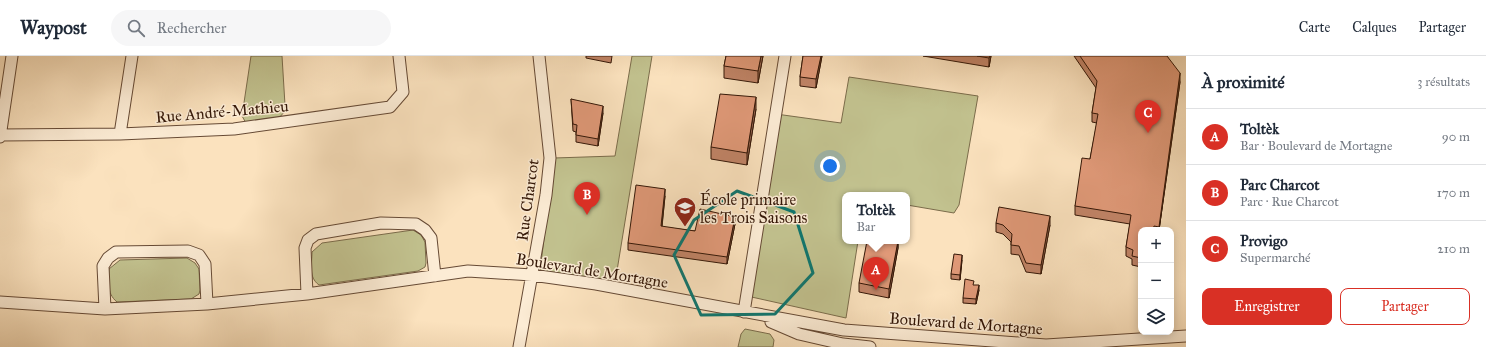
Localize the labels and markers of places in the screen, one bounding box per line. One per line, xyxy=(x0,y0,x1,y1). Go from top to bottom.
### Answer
pin: C xyxy=(1135,100,1161,133)
pin: B xyxy=(574,182,600,215)
place label: École primaire les Trois Saisons xyxy=(700,188,808,227)
school or university icon: École primaire les Trois Saisons xyxy=(672,195,698,228)
pin: A xyxy=(863,257,889,290)

